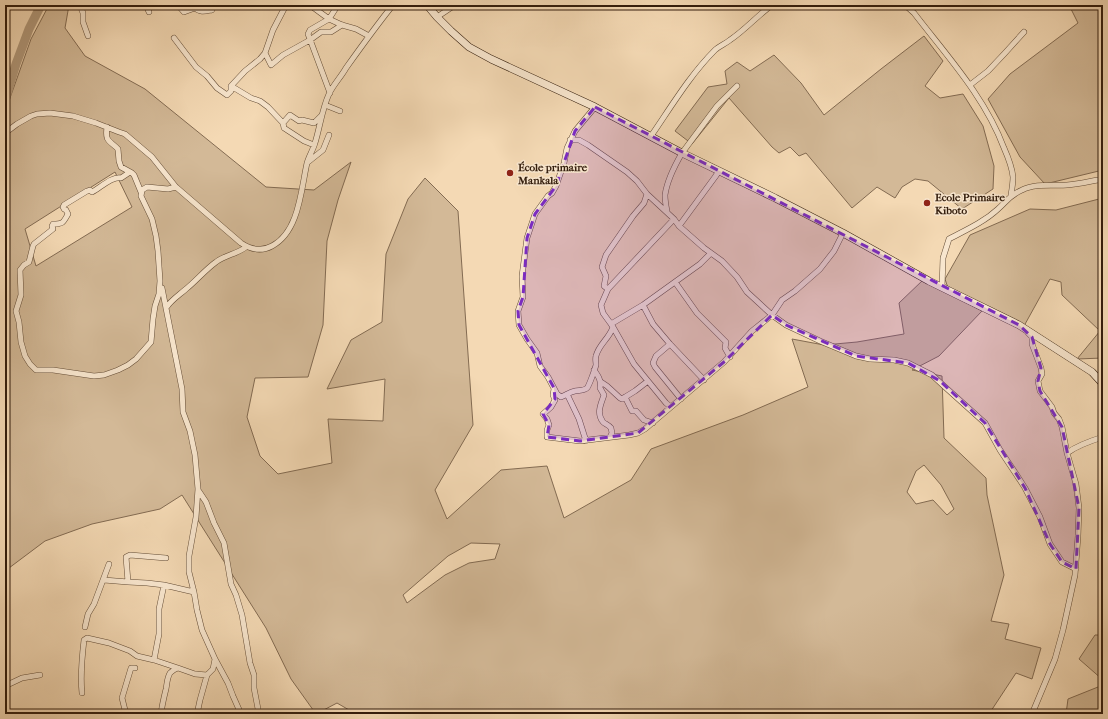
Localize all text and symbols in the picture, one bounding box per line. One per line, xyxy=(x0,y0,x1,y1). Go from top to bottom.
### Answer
place label: École primaire Mankala xyxy=(517,161,588,187)
marker: École primaire Mankala xyxy=(505,168,515,178)
place label: Ecole Primaire Kiboto xyxy=(935,191,1005,217)
marker: Ecole Primaire Kiboto xyxy=(922,198,932,208)

